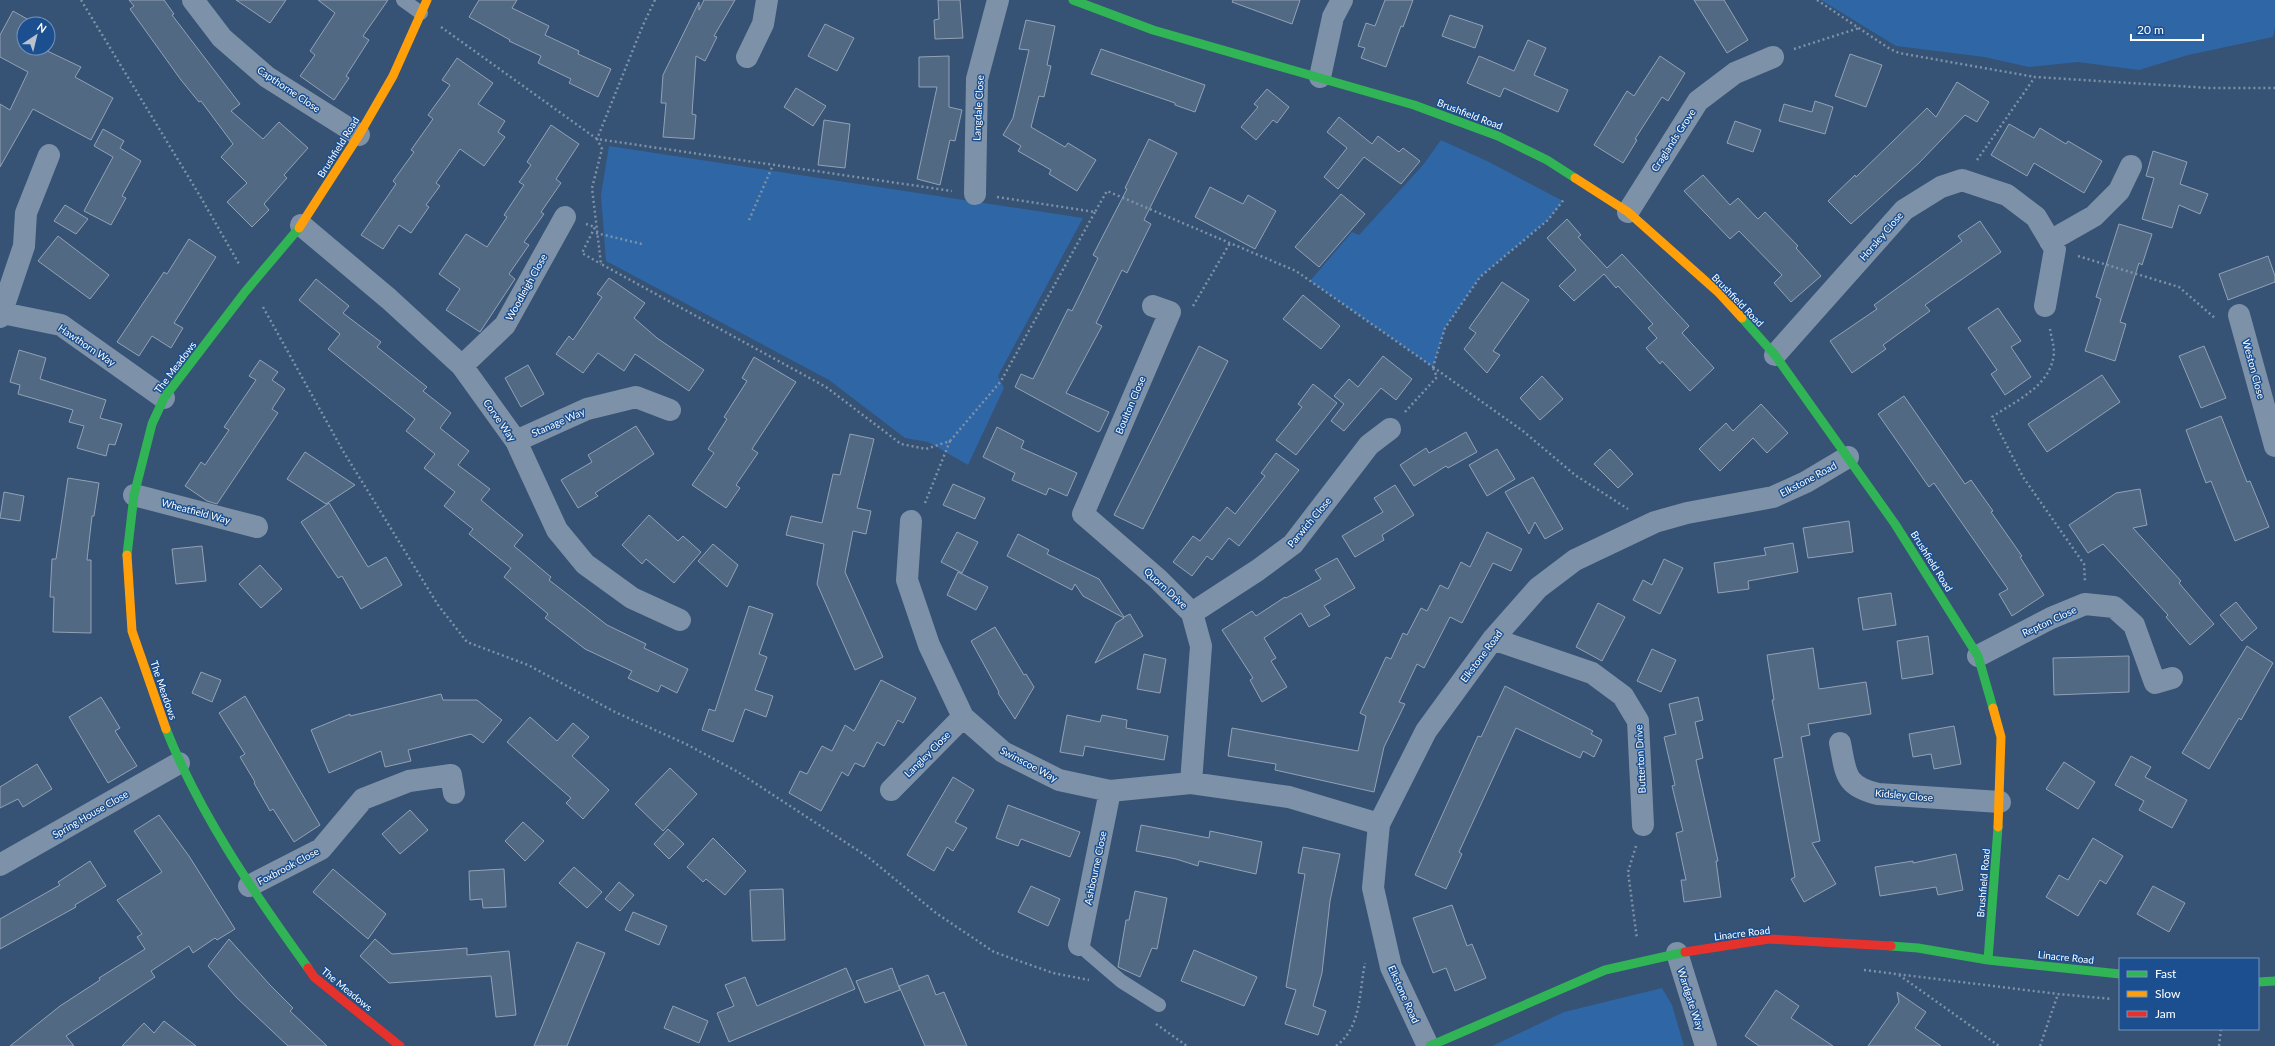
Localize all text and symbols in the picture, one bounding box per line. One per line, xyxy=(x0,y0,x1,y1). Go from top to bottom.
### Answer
north arrow xyxy=(16,16,56,56)
scale bar xyxy=(2131,16,2203,42)
text: N xyxy=(35,20,49,35)
text: 20 m xyxy=(2137,22,2164,37)
street label: Capthorne Close xyxy=(255,63,323,115)
street label: Langdale Close xyxy=(970,75,986,141)
street label: Brushfield Road xyxy=(1436,96,1504,132)
street label: Craglands Grove xyxy=(1648,106,1698,174)
street label: Brushfield Road xyxy=(315,115,361,179)
street label: Horsley Close xyxy=(1857,209,1905,263)
street label: Woodleigh Close xyxy=(503,252,549,322)
street label: Brushfield Road xyxy=(1710,271,1766,329)
street label: Hawthorn Way xyxy=(56,321,119,369)
street label: Weston Close xyxy=(2240,338,2268,400)
street label: The Meadows xyxy=(152,339,198,395)
street label: Boulton Close xyxy=(1112,374,1148,436)
street label: Corve Way xyxy=(481,397,519,444)
street label: Stanage Way xyxy=(530,405,587,439)
street label: Elkstone Road xyxy=(1778,459,1838,499)
street label: Parwich Close xyxy=(1284,494,1334,550)
street label: Wheatfield Way xyxy=(160,496,233,526)
street label: Brushfield Road xyxy=(1909,529,1955,593)
street label: Quorn Drive xyxy=(1142,565,1190,611)
street label: Repton Close xyxy=(2020,603,2078,639)
street label: Elkstone Road xyxy=(1457,627,1505,685)
street label: The Meadows xyxy=(148,659,180,721)
street label: Butterton Drive xyxy=(1632,724,1648,794)
street label: Langley Close xyxy=(901,728,953,780)
street label: Swinscoe Way xyxy=(998,744,1060,785)
street label: Kidsley Close xyxy=(1874,786,1934,804)
street label: Spring House Close xyxy=(50,787,130,841)
street label: Ashbourne Close xyxy=(1081,830,1109,906)
street label: Foxbrook Close xyxy=(255,845,321,887)
street label: Brushfield Road xyxy=(1974,848,1992,918)
street label: Linacre Road xyxy=(1713,924,1771,942)
street label: Linacre Road xyxy=(2037,948,2095,966)
legend xyxy=(2119,958,2259,1030)
street label: Elkstone Road xyxy=(1386,963,1422,1025)
street label: The Meadows xyxy=(319,965,375,1013)
street label: Wardgate Way xyxy=(1675,966,1707,1033)
text: Fast xyxy=(2155,966,2177,981)
text: Slow xyxy=(2155,986,2181,1001)
text: Jam xyxy=(2155,1006,2176,1021)

